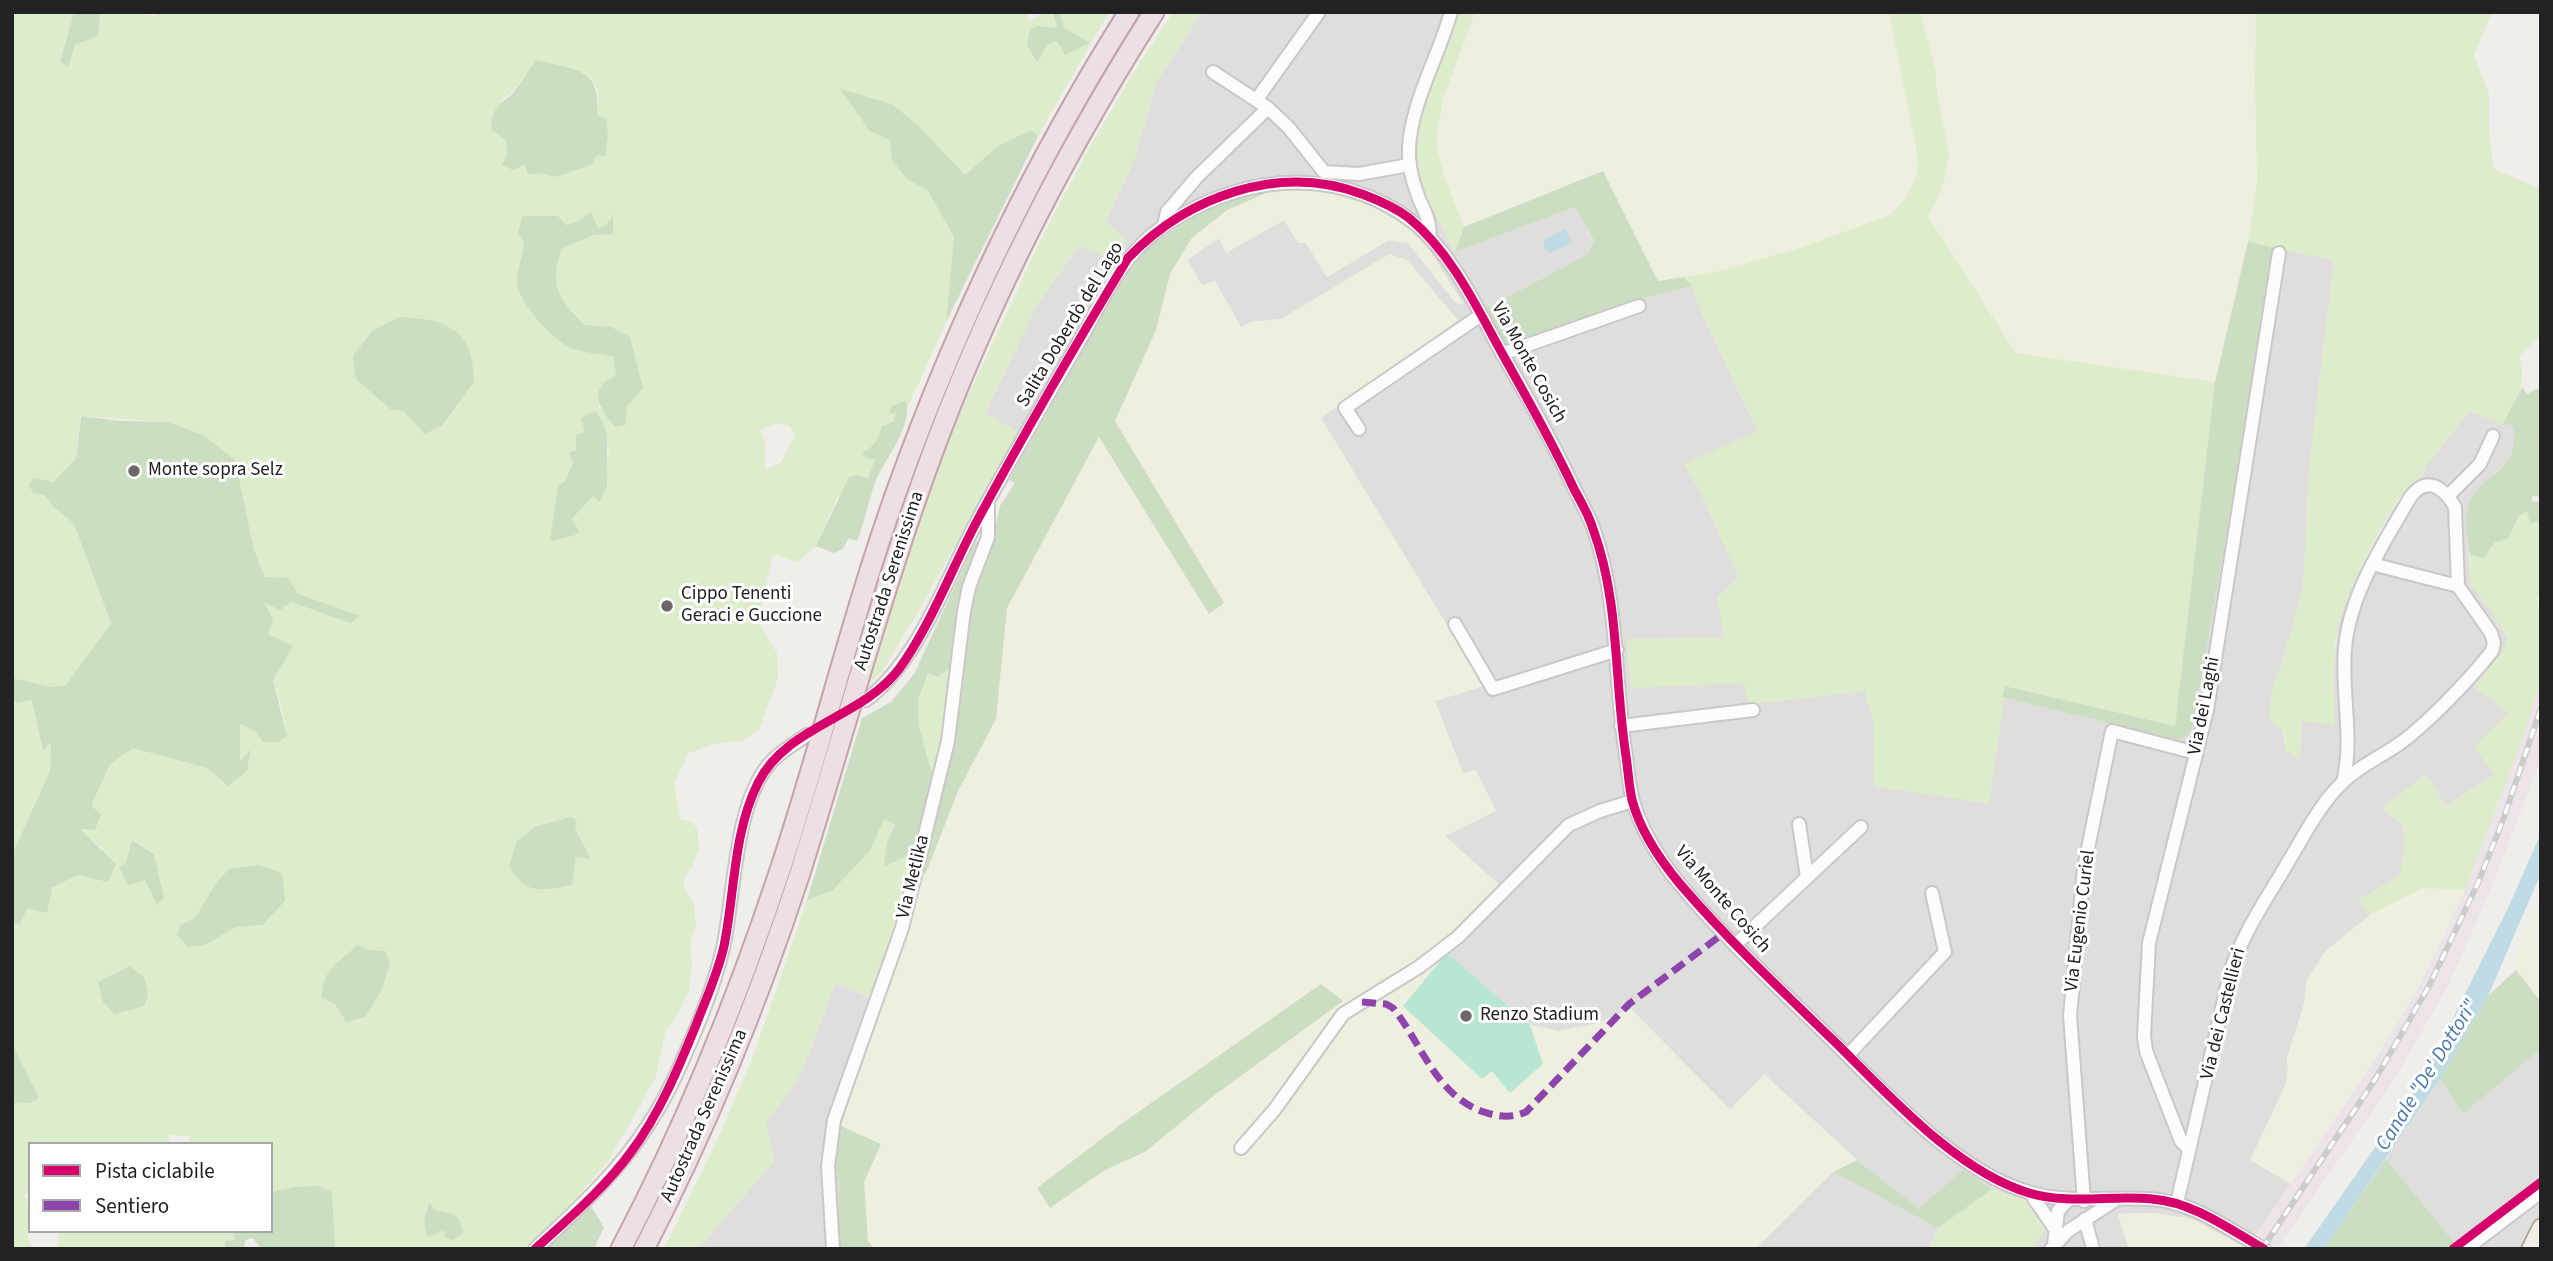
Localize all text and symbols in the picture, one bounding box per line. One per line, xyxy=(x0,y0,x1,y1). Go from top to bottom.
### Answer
street label: Salita Doberdò del Lago xyxy=(1013,238,1129,412)
street label: Via Monte Cosich xyxy=(1485,299,1571,427)
place label: Monte sopra Selz xyxy=(148,460,283,482)
marker: Monte sopra Selz xyxy=(126,463,142,479)
street label: Autostrada Serenissima xyxy=(850,489,930,673)
place label: Cippo Tenenti Geraci e Guccione xyxy=(681,584,822,628)
marker: Cippo Tenenti Geraci e Guccione xyxy=(659,598,675,614)
street label: Via dei Laghi xyxy=(2184,655,2226,757)
street label: Via Metlika xyxy=(893,833,935,921)
street label: Via Monte Cosich xyxy=(1669,842,1775,958)
street label: Via Eugenio Curiel xyxy=(2061,849,2101,993)
street label: Via dei Castellieri xyxy=(2197,946,2251,1082)
water label: Canale "De' Dottori" xyxy=(2371,996,2485,1156)
place label: Renzo Stadium xyxy=(1480,1005,1599,1027)
marker: Renzo Stadium xyxy=(1458,1008,1474,1024)
street label: Autostrada Serenissima xyxy=(657,1026,753,1206)
legend xyxy=(28,1142,273,1233)
text: Pista ciclabile xyxy=(95,1156,215,1186)
text: Sentiero xyxy=(95,1191,169,1221)

